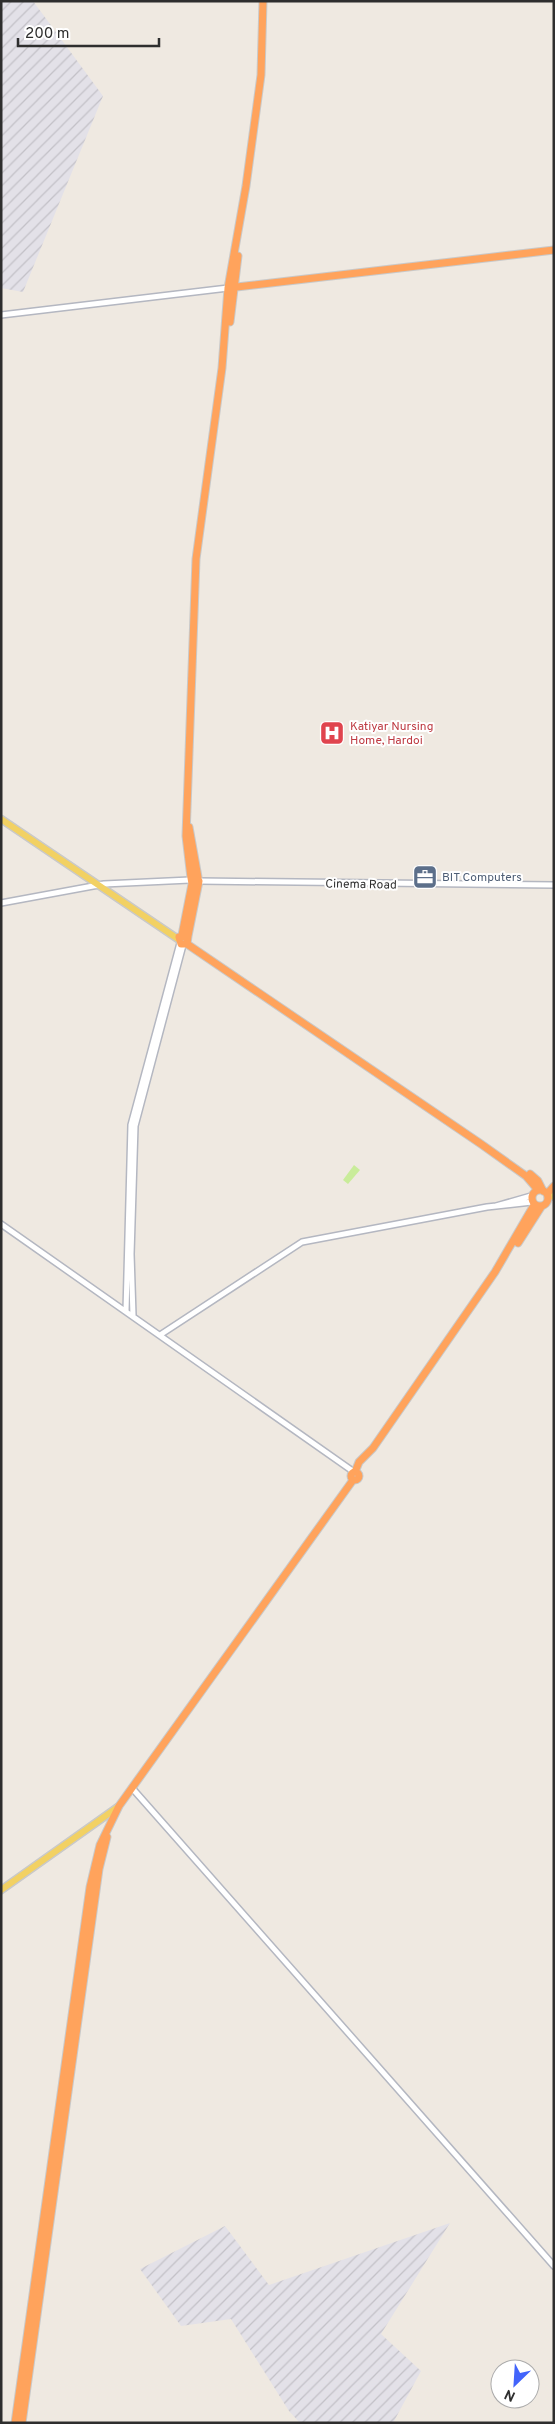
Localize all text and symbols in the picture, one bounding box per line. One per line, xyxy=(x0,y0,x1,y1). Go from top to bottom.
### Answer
scale bar xyxy=(18,15,159,47)
text: 200 m xyxy=(25,25,70,44)
place label: Katiyar Nursing Home, Hardoi xyxy=(350,719,434,749)
hospital icon: Katiyar Nursing Home, Hardoi xyxy=(319,720,345,746)
office icon: BIT Computers xyxy=(412,864,438,890)
place label: BIT Computers xyxy=(442,870,522,886)
street label: Cinema Road xyxy=(325,876,397,894)
north arrow xyxy=(490,2359,540,2409)
text: N xyxy=(502,2385,518,2404)

